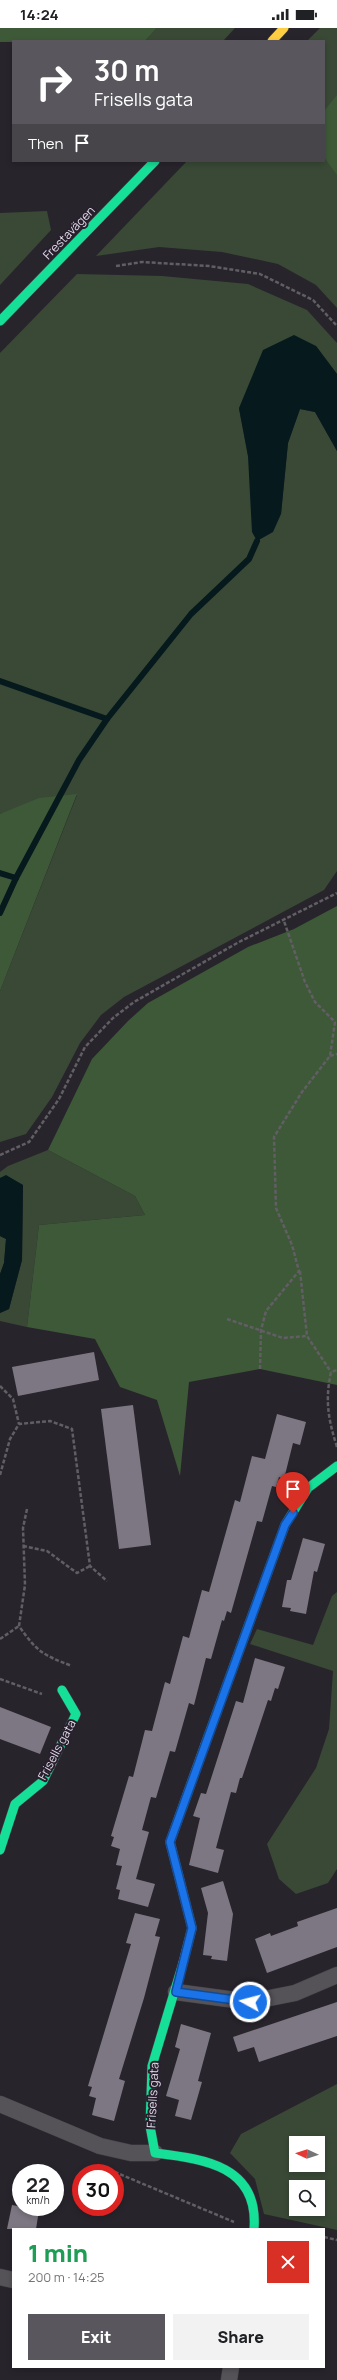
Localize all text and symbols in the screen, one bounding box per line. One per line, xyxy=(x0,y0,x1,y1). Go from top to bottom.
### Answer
text: 14:24 xyxy=(20,4,59,25)
text: 30 m xyxy=(94,51,159,89)
icon: right xyxy=(28,56,80,108)
text: Frisells gata xyxy=(94,87,193,111)
icon: arrive xyxy=(71,132,93,154)
text: Then xyxy=(28,133,63,154)
street label: Frestavägen xyxy=(39,202,98,263)
pin xyxy=(276,1472,310,1513)
icon: arrive xyxy=(282,1478,304,1500)
street label: Frisells gata xyxy=(34,1717,80,1783)
position arrow xyxy=(229,1981,271,2023)
street label: Frisells gata xyxy=(142,2062,163,2128)
north arrow xyxy=(289,2136,325,2172)
map controls xyxy=(289,2136,325,2216)
speed limit sign: 30 xyxy=(72,2164,124,2216)
text: 22 xyxy=(26,2171,50,2198)
button: search xyxy=(289,2180,325,2216)
text: km/h xyxy=(26,2193,50,2207)
text: 1 min xyxy=(28,2236,88,2269)
button: close xyxy=(267,2241,309,2283)
text: 200 m · 14:25 xyxy=(28,2268,105,2286)
button: Exit xyxy=(28,2314,165,2360)
button: Share xyxy=(173,2314,309,2360)

